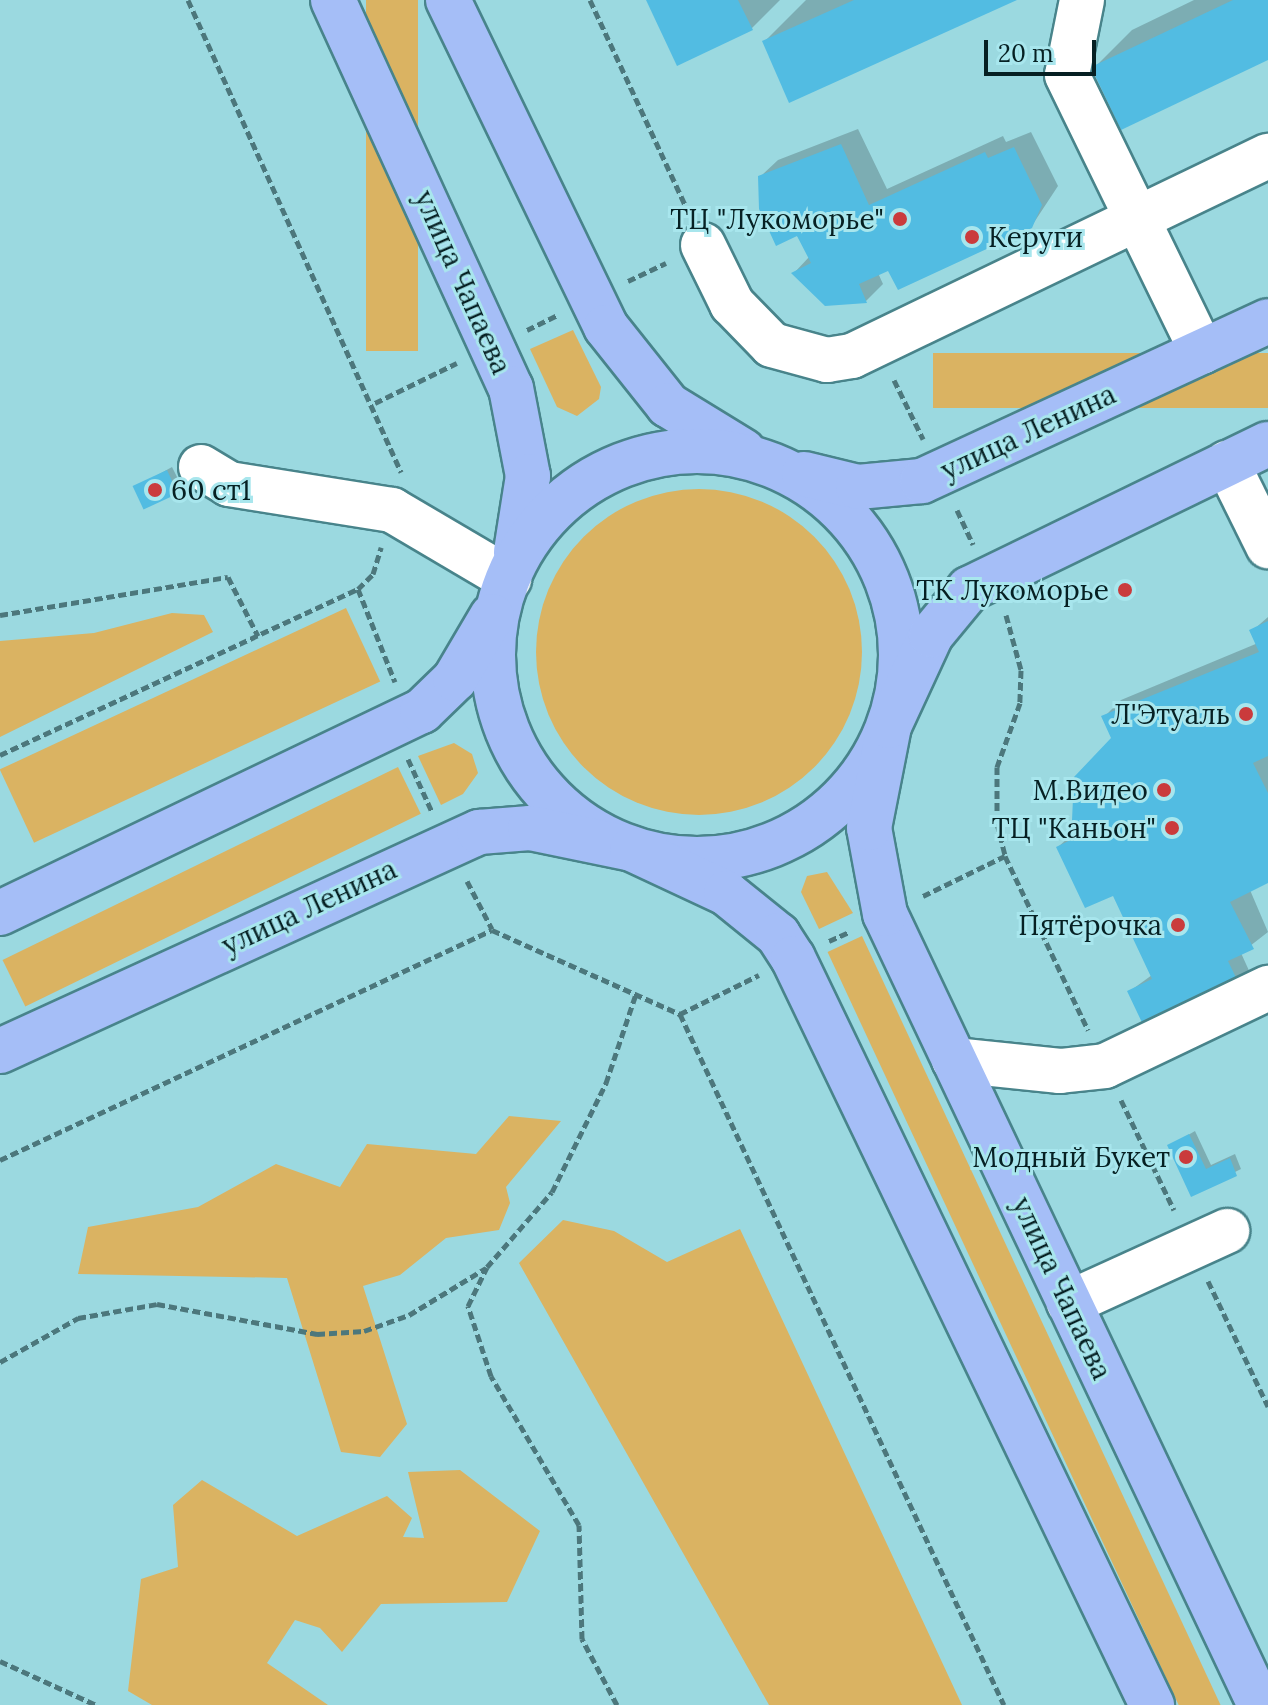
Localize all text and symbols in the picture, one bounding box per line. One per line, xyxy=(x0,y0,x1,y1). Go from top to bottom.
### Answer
scale bar xyxy=(988,24,1100,74)
text: 20 m xyxy=(998,38,1054,69)
street label: улица Чапаева xyxy=(407,185,519,379)
place label: ТЦ "Лукоморье" xyxy=(670,202,884,236)
marker: ТЦ "Лукоморье" xyxy=(891,210,909,228)
place label: Керуги xyxy=(988,220,1083,254)
marker: Керуги xyxy=(963,228,981,246)
street label: улица Ленина xyxy=(935,377,1121,487)
place label: 60 ст1 xyxy=(171,473,251,507)
marker: 60 ст1 xyxy=(146,481,164,499)
place label: ТК Лукоморье xyxy=(916,573,1109,607)
marker: ТК Лукоморье xyxy=(1116,581,1134,599)
place label: Л'Этуаль xyxy=(1111,697,1230,731)
marker: Л'Этуаль xyxy=(1237,705,1255,723)
place label: М.Видео xyxy=(1032,773,1148,807)
marker: М.Видео xyxy=(1155,781,1173,799)
place label: ТЦ "Каньон" xyxy=(992,811,1156,845)
marker: ТЦ "Каньон" xyxy=(1163,819,1181,837)
street label: улица Ленина xyxy=(216,852,402,962)
place label: Пятёрочка xyxy=(1018,908,1162,942)
marker: Пятёрочка xyxy=(1169,916,1187,934)
place label: Модный Букет xyxy=(972,1140,1170,1174)
marker: Модный Букет xyxy=(1177,1148,1195,1166)
street label: улица Чапаева xyxy=(1005,1191,1119,1385)

